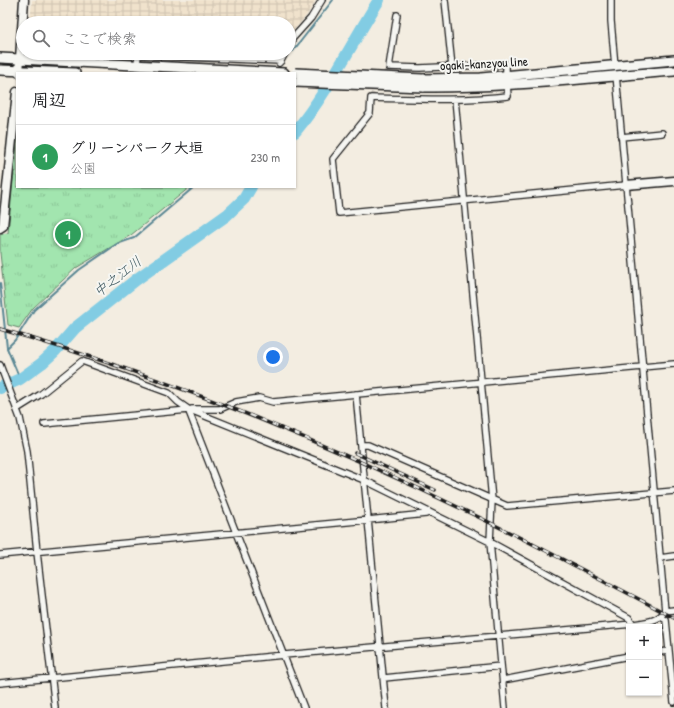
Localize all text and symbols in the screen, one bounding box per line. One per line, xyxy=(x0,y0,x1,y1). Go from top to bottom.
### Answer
search box xyxy=(16,16,296,60)
icon: search xyxy=(30,27,52,49)
text: ここで検索 xyxy=(62,28,137,49)
street label: ogaki-kanzyou line xyxy=(440,52,528,74)
text: 周辺 xyxy=(32,88,66,111)
text: グリーンパーク大垣 xyxy=(70,137,204,158)
text: 1 xyxy=(43,148,47,166)
text: 230 m xyxy=(250,148,280,166)
text: 公園 xyxy=(70,159,96,177)
pin: 1 xyxy=(55,219,81,249)
water label: 中之江川 xyxy=(89,251,145,301)
your location xyxy=(263,347,283,367)
map controls xyxy=(626,624,662,696)
button: + xyxy=(626,624,662,660)
button: − xyxy=(626,660,662,696)

